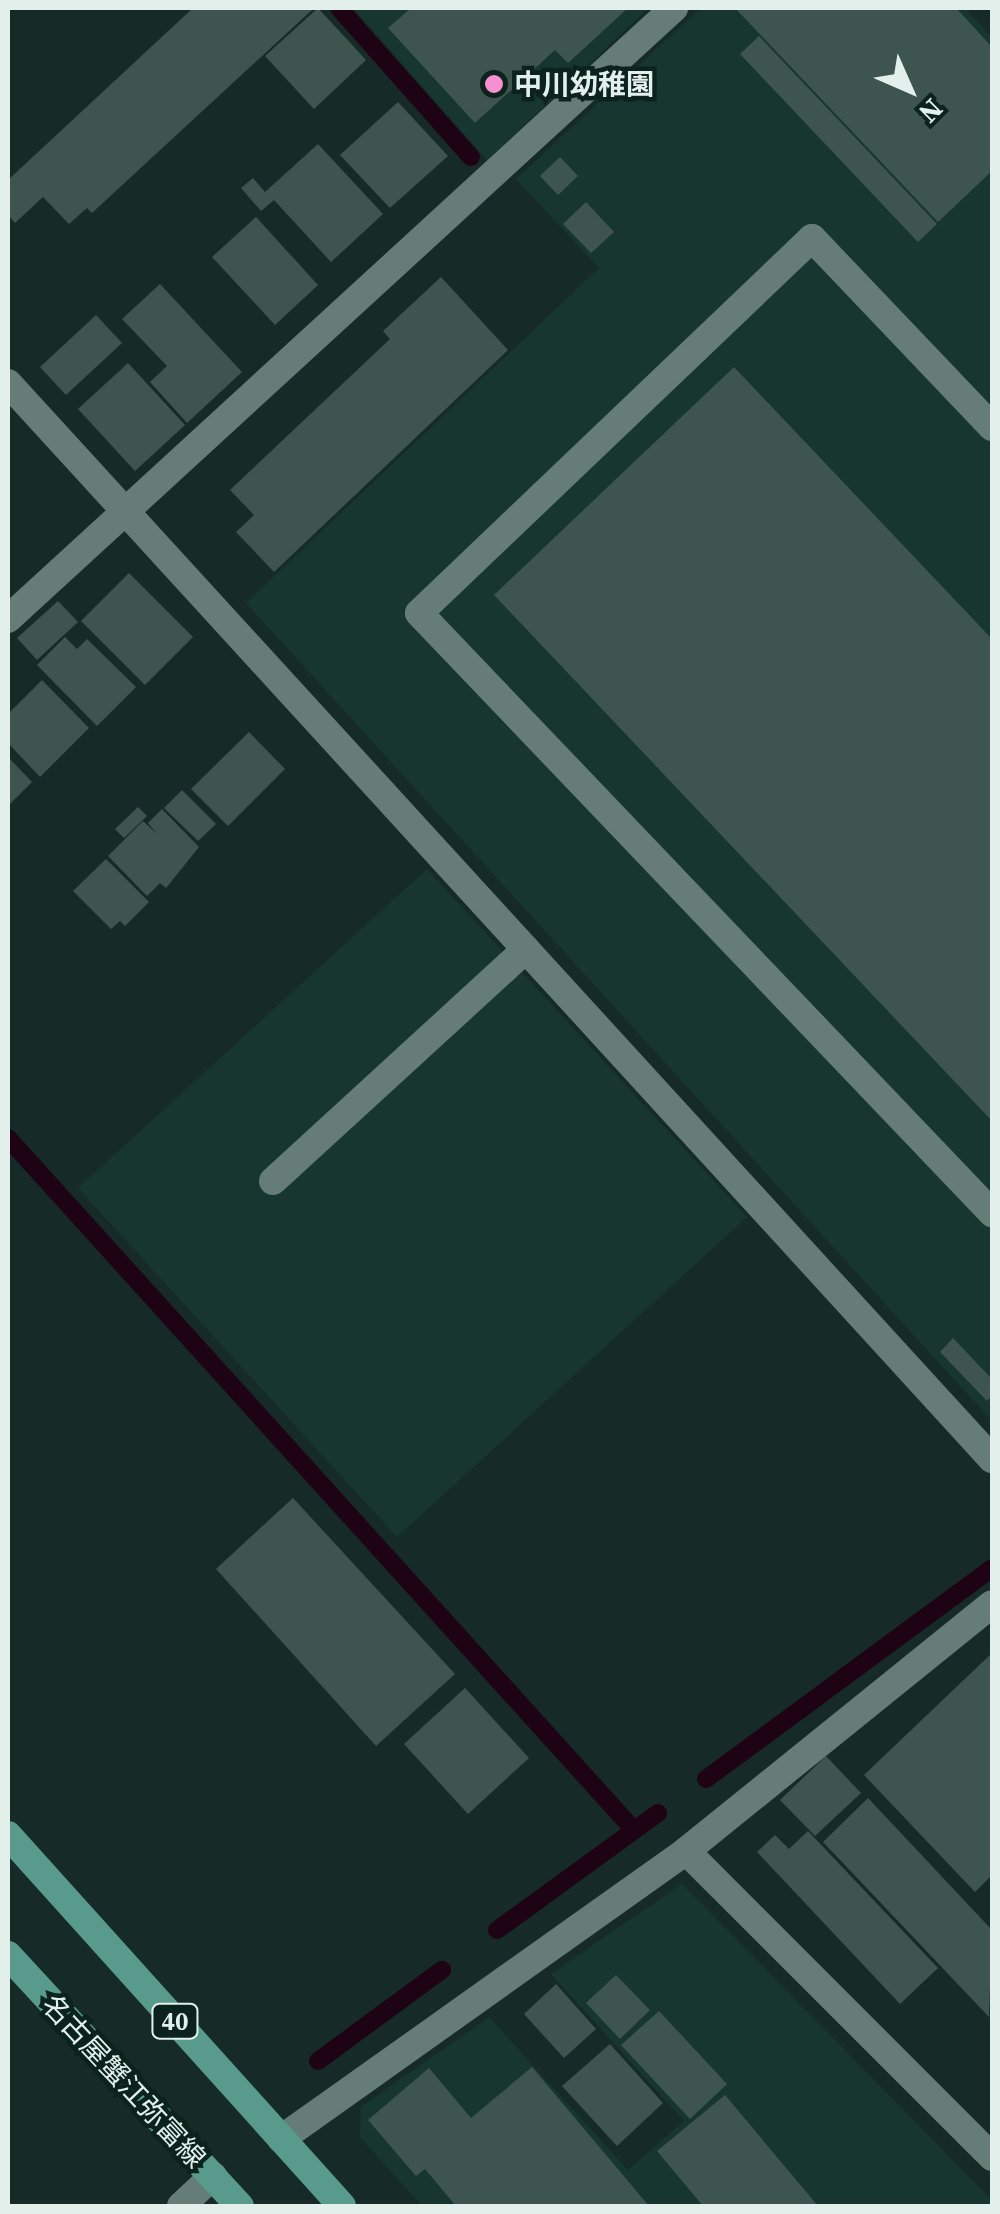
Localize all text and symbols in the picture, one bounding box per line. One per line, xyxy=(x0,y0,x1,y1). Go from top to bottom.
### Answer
north arrow xyxy=(860,40,960,140)
place label: 中川幼稚園 xyxy=(514,67,654,101)
marker: 中川幼稚園 xyxy=(483,73,505,95)
text: N xyxy=(911,91,952,132)
street label: 名古屋蟹江弥富線 xyxy=(35,1988,213,2174)
road number: 40 xyxy=(150,2001,200,2041)

